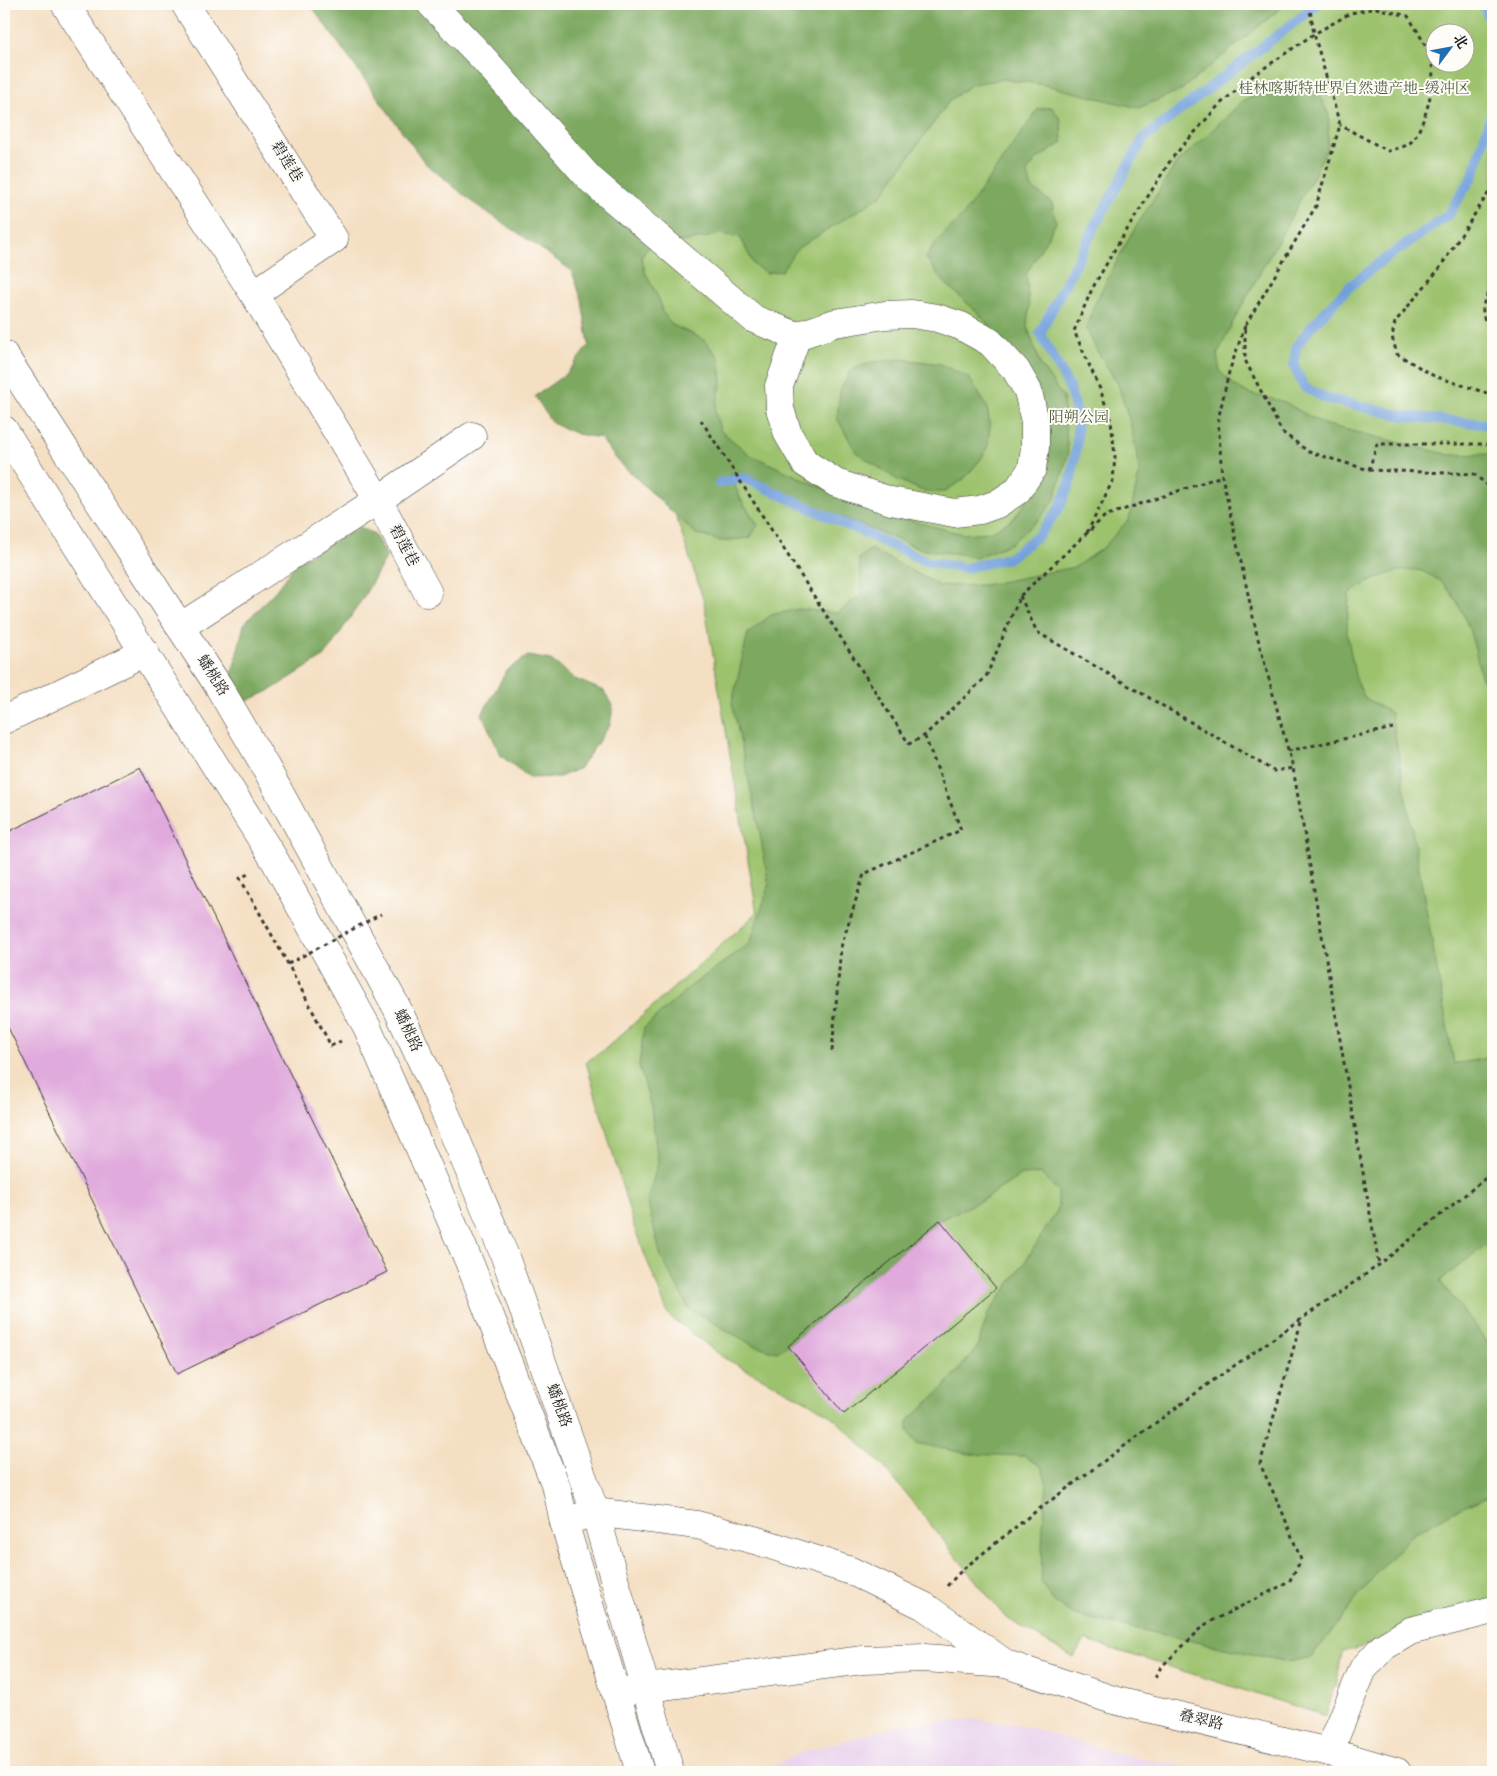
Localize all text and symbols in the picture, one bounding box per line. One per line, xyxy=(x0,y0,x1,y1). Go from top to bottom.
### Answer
north arrow xyxy=(1424,22,1474,72)
text: 北 xyxy=(1448,31,1472,53)
park label: 桂林喀斯特世界自然遗产地-缓冲区 xyxy=(1238,79,1470,100)
street label: 碧莲巷 xyxy=(265,137,307,187)
park label: 阳朔公园 xyxy=(1049,408,1109,429)
street label: 碧莲巷 xyxy=(383,521,423,571)
street label: 蟠桃路 xyxy=(191,651,233,701)
street label: 蟠桃路 xyxy=(388,1006,426,1056)
street label: 蟠桃路 xyxy=(540,1381,576,1431)
street label: 叠翠路 xyxy=(1177,1706,1225,1736)

